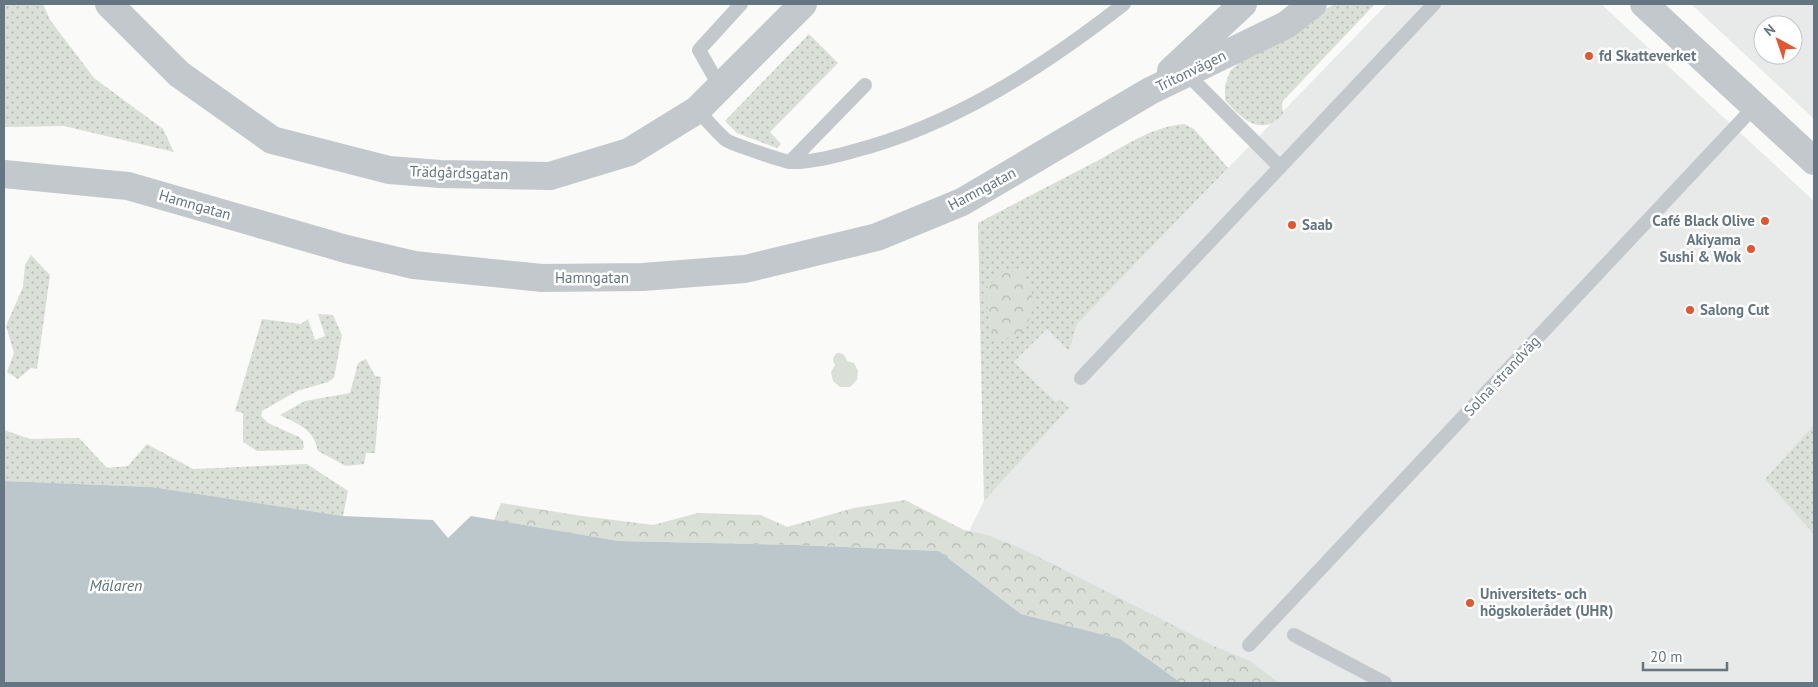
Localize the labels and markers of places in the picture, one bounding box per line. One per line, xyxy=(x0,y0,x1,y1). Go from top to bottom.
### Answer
place label: fd Skatteverket xyxy=(1599,46,1697,65)
marker: fd Skatteverket xyxy=(1583,50,1595,62)
place label: Café Black Olive xyxy=(1652,211,1755,230)
place label: Saab xyxy=(1302,215,1333,234)
marker: Café Black Olive xyxy=(1759,215,1771,227)
marker: Saab xyxy=(1286,219,1298,231)
place label: Akiyama Sushi & Wok xyxy=(1659,230,1742,266)
marker: Akiyama Sushi & Wok xyxy=(1745,243,1757,255)
place label: Salong Cut xyxy=(1700,300,1770,319)
marker: Salong Cut xyxy=(1684,304,1696,316)
place label: Universitets- och högskolerådet (UHR) xyxy=(1480,584,1613,620)
marker: Universitets- och högskolerådet (UHR) xyxy=(1464,597,1476,609)

